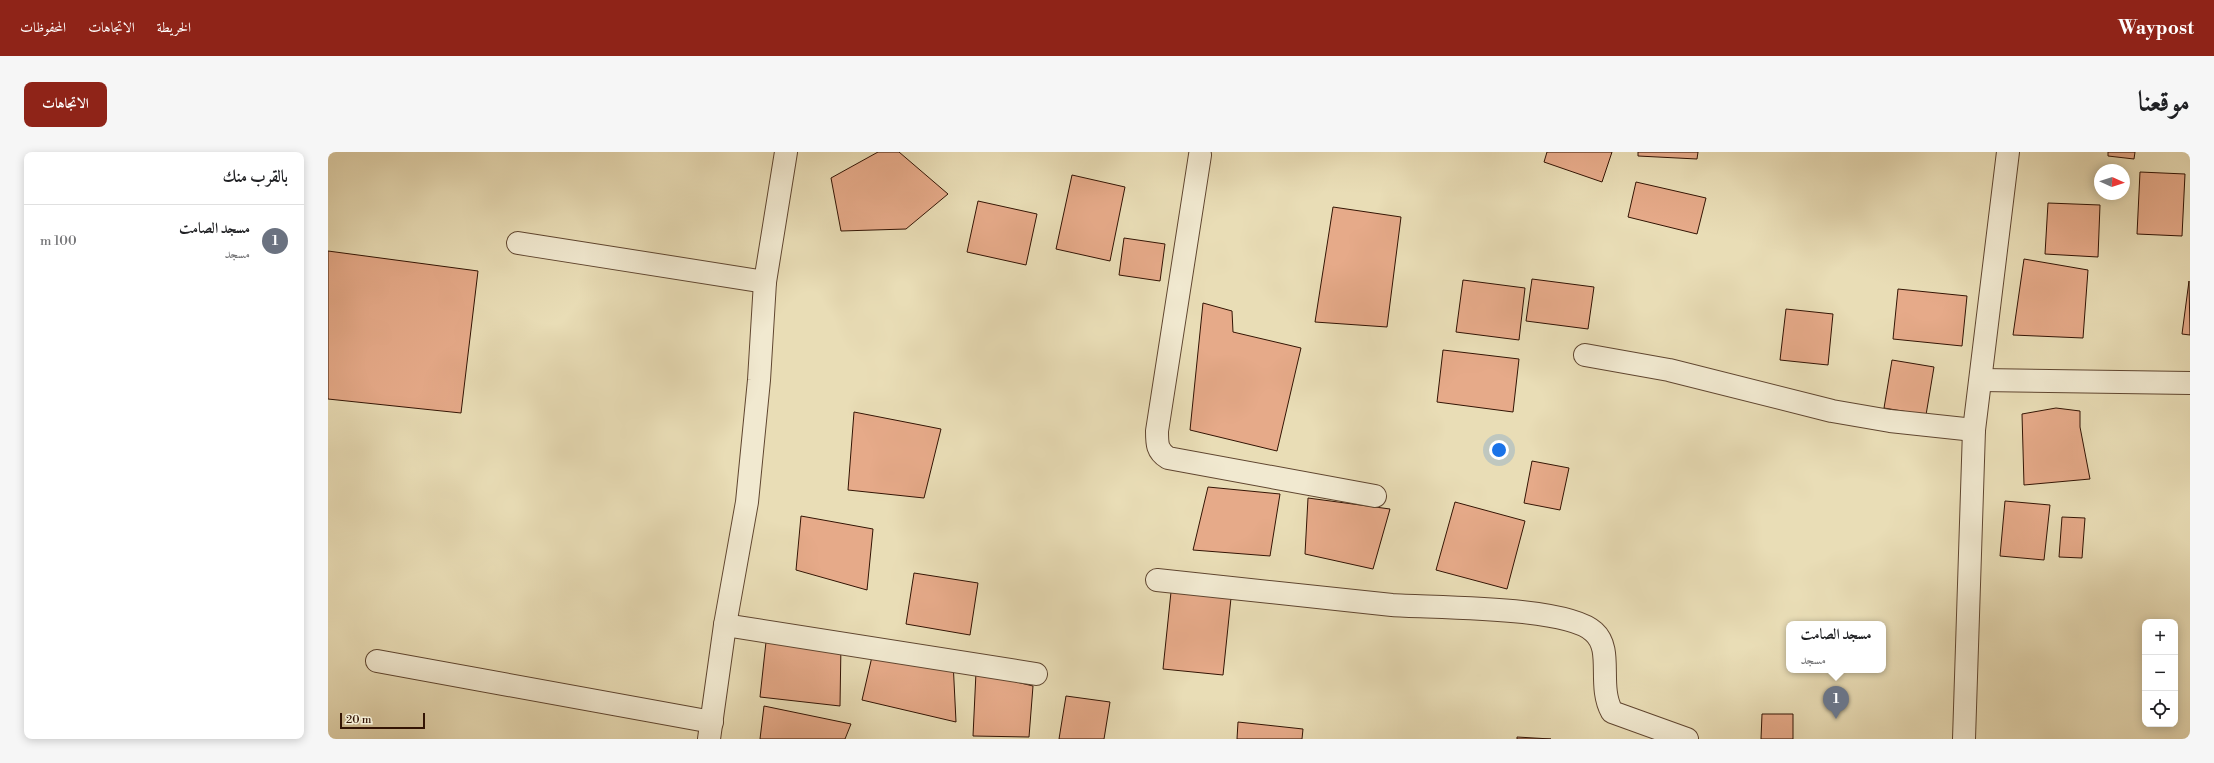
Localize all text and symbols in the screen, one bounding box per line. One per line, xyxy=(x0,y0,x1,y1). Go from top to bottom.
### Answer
text: Waypost xyxy=(2118,16,2194,40)
text: المحفوظات xyxy=(20,19,66,37)
text: الاتجاهات xyxy=(88,19,135,37)
text: الخريطة xyxy=(157,19,191,37)
button: الاتجاهات xyxy=(24,82,107,127)
text: موقعنا xyxy=(2138,85,2190,120)
north arrow xyxy=(2094,164,2130,200)
text: بالقرب منك xyxy=(222,166,288,188)
text: مسجد الصامت xyxy=(179,219,250,238)
text: 100 m xyxy=(40,233,77,249)
text: 1 xyxy=(272,233,278,249)
text: مسجد xyxy=(224,246,250,262)
your location xyxy=(1489,440,1509,460)
map controls xyxy=(2142,619,2178,727)
button: + xyxy=(2142,619,2178,655)
popup xyxy=(1786,621,1886,673)
text: مسجد الصامت xyxy=(1800,625,1872,644)
text: مسجد xyxy=(1800,652,1826,668)
button: − xyxy=(2142,655,2178,691)
pin: 1 xyxy=(1823,686,1849,719)
button: locate xyxy=(2142,691,2178,727)
scale bar xyxy=(340,711,425,730)
text: 20 m xyxy=(346,713,371,727)

